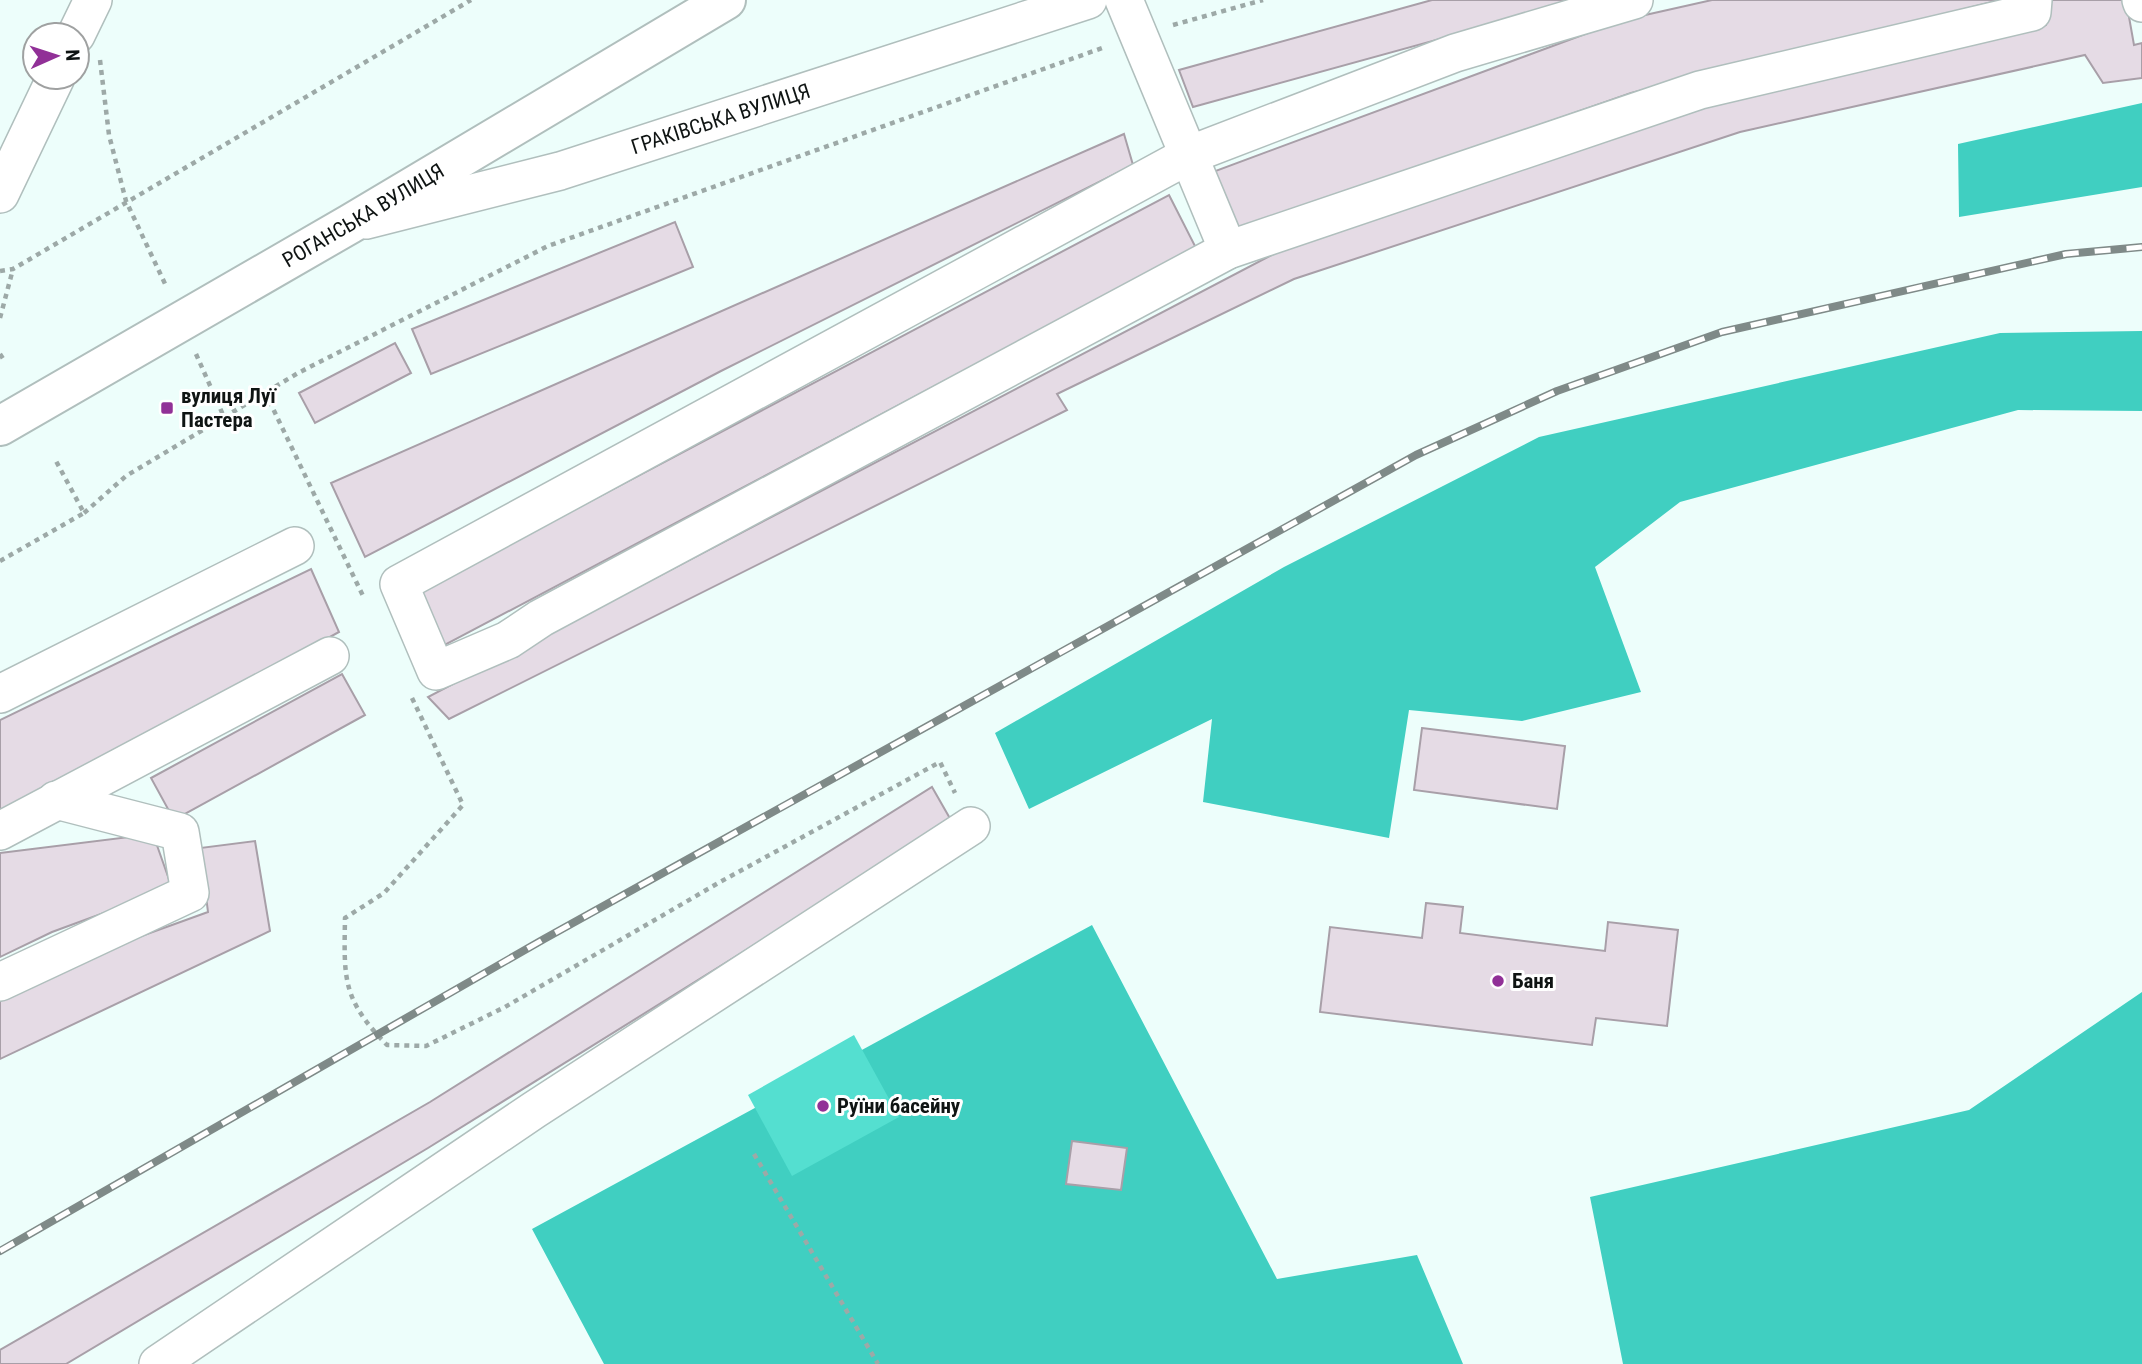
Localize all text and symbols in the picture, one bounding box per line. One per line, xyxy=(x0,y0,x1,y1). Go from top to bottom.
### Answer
north arrow xyxy=(21,21,91,91)
text: N xyxy=(61,49,84,62)
street label: ГРАКІВСЬКА ВУЛИЦЯ xyxy=(628,79,813,159)
street label: РОГАНСЬКА ВУЛИЦЯ xyxy=(278,159,449,272)
place label: вулиця Луї Пастера xyxy=(181,384,277,432)
marker: вулиця Луї Пастера xyxy=(159,400,175,416)
place label: Баня xyxy=(1512,969,1554,993)
marker: Баня xyxy=(1490,973,1506,989)
place label: Руїни басейну xyxy=(837,1094,961,1118)
marker: Руїни басейну xyxy=(815,1098,831,1114)

